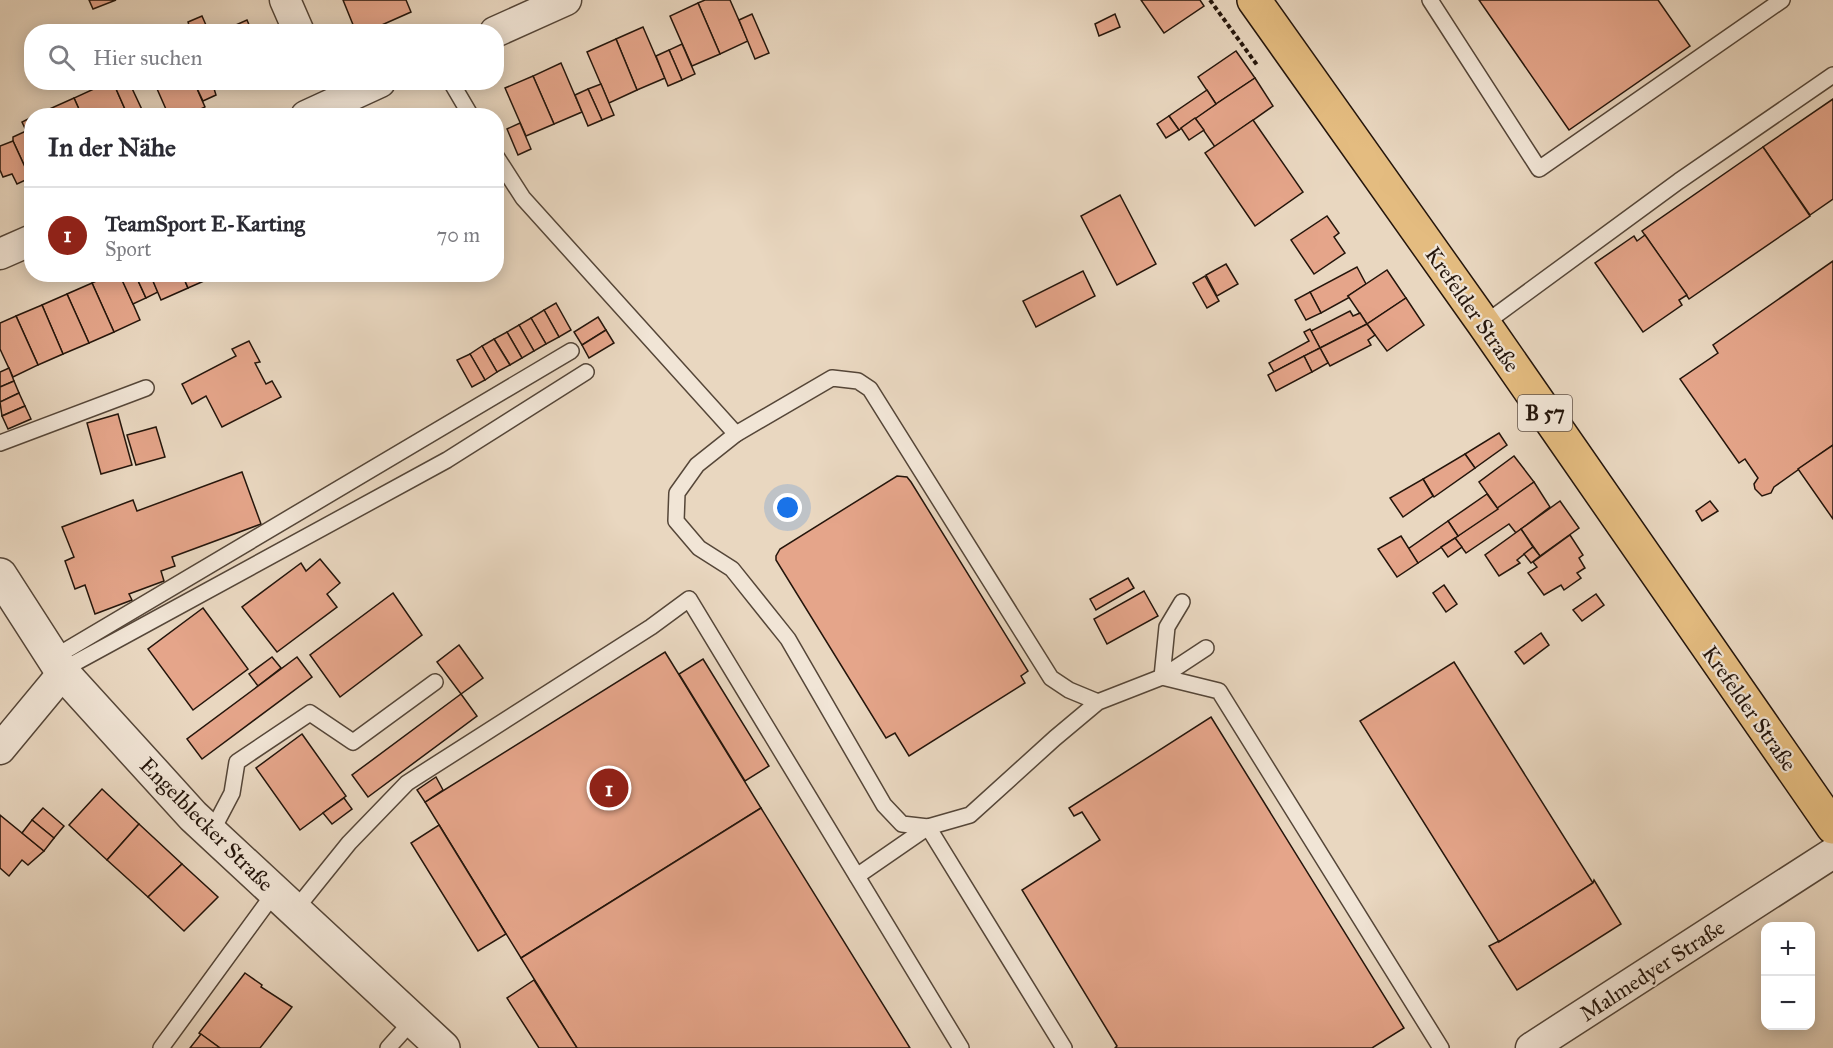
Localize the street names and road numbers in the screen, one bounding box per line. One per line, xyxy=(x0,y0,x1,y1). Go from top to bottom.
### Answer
street label: Krefelder Straße xyxy=(1419,241,1526,377)
road number: B 57 xyxy=(1518,395,1572,431)
street label: Krefelder Straße xyxy=(1696,640,1803,776)
street label: Engelblecker Straße xyxy=(134,752,279,897)
street label: Malmedyer Straße xyxy=(1575,914,1730,1027)

